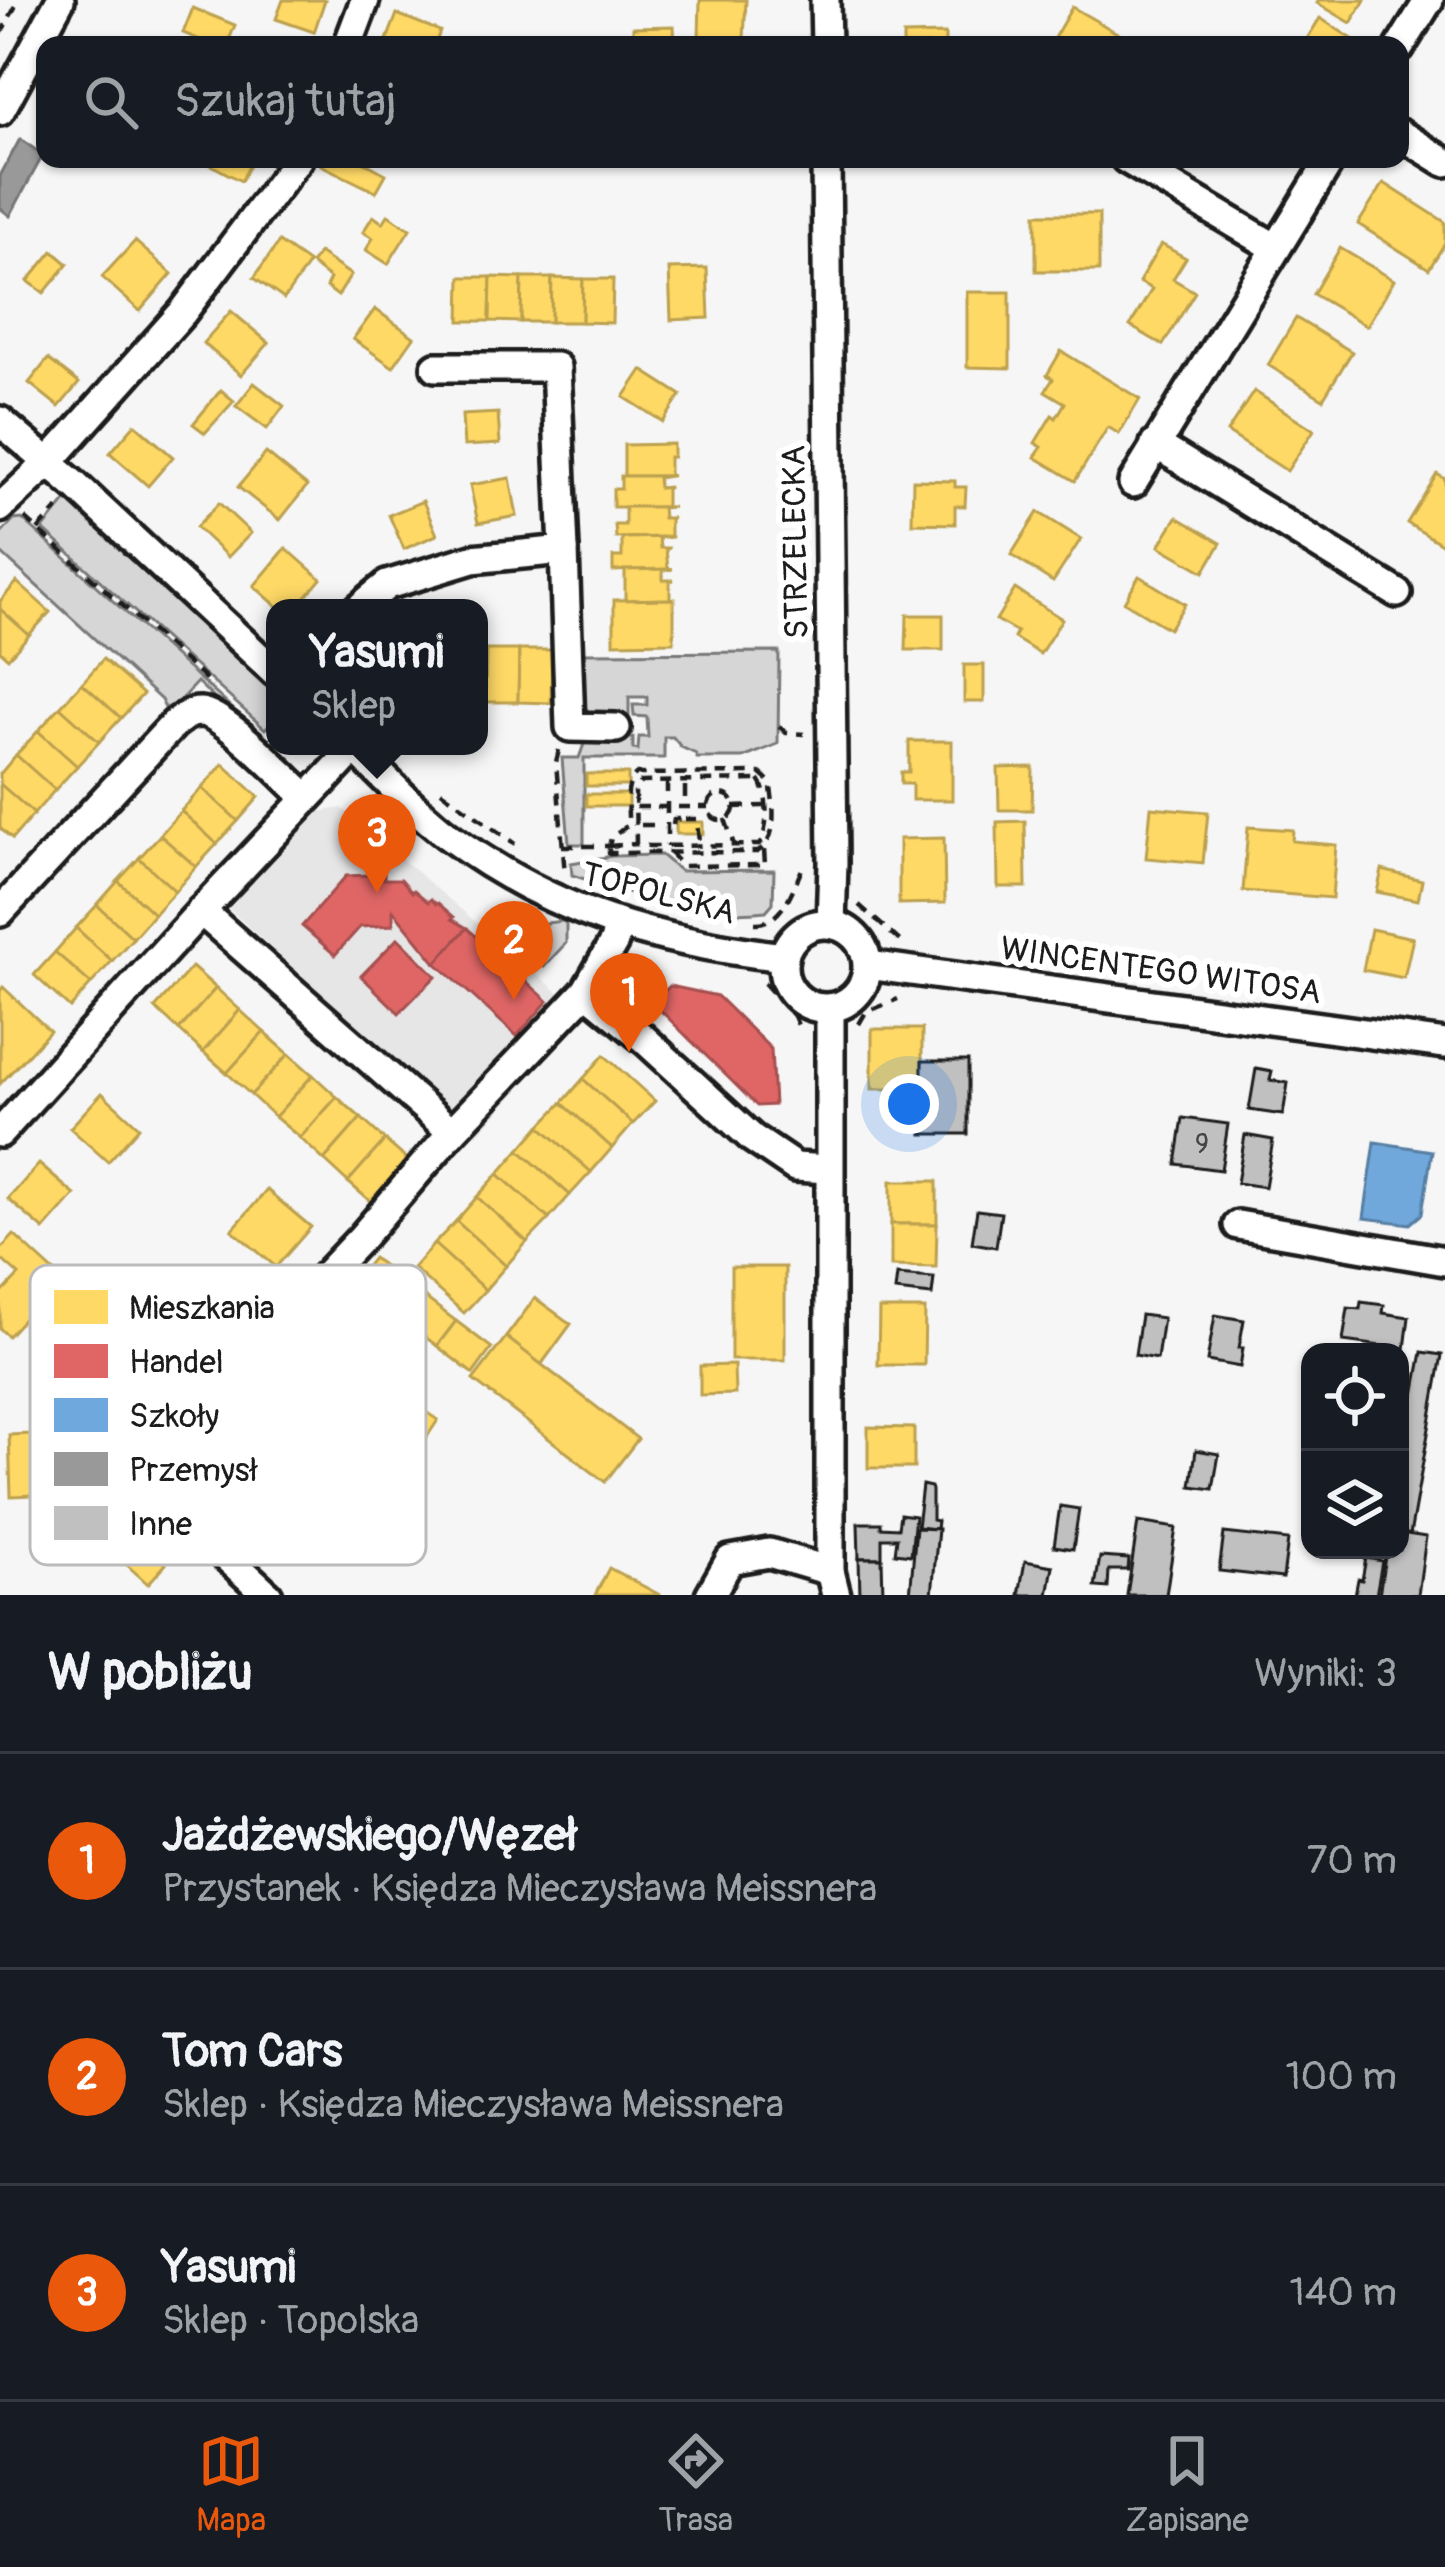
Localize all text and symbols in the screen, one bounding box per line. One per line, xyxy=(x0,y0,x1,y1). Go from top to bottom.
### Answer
search box xyxy=(36,36,1409,168)
icon: search xyxy=(78,69,144,135)
text: Szukaj tutaj xyxy=(174,74,396,130)
street label: STRZELECKA xyxy=(773,445,818,639)
popup xyxy=(266,599,488,755)
text: Yasumi xyxy=(310,625,444,681)
text: Sklep xyxy=(310,681,396,730)
pin: 3 xyxy=(338,794,416,893)
street label: TOPOLSKA xyxy=(577,853,740,934)
pin: 2 xyxy=(475,901,553,1000)
street label: WINCENTEGO WITOSA xyxy=(998,928,1324,1013)
pin: 1 xyxy=(590,953,668,1052)
your location xyxy=(879,1074,939,1134)
house number: 9 xyxy=(1195,1128,1209,1161)
legend xyxy=(30,1265,426,1565)
text: Mieszkania xyxy=(129,1288,275,1329)
text: Handel xyxy=(129,1342,224,1383)
map controls xyxy=(1301,1343,1409,1559)
button: locate xyxy=(1301,1343,1409,1451)
text: Szkoły xyxy=(129,1396,219,1437)
text: Przemysł xyxy=(129,1450,259,1491)
button: layers xyxy=(1301,1451,1409,1559)
text: Inne xyxy=(129,1504,192,1545)
text: W pobliżu xyxy=(48,1641,253,1705)
text: Wyniki: 3 xyxy=(1254,1649,1397,1698)
text: Jażdżewskiego/Węzeł xyxy=(162,1808,577,1864)
text: 1 xyxy=(79,1836,95,1885)
text: 70 m xyxy=(1307,1836,1397,1885)
text: Przystanek · Księdza Mieczysława Meissnera xyxy=(162,1864,877,1913)
text: Tom Cars xyxy=(162,2024,342,2080)
text: 2 xyxy=(76,2052,98,2101)
text: 100 m xyxy=(1285,2052,1397,2101)
text: Sklep · Księdza Mieczysława Meissnera xyxy=(162,2080,784,2129)
text: Yasumi xyxy=(162,2240,296,2296)
text: 3 xyxy=(76,2268,98,2317)
text: 140 m xyxy=(1289,2268,1397,2317)
text: Sklep · Topolska xyxy=(162,2296,419,2345)
tab: Mapa xyxy=(196,2428,266,2541)
tab: Trasa xyxy=(659,2428,733,2541)
tab: Zapisane xyxy=(1125,2428,1249,2541)

